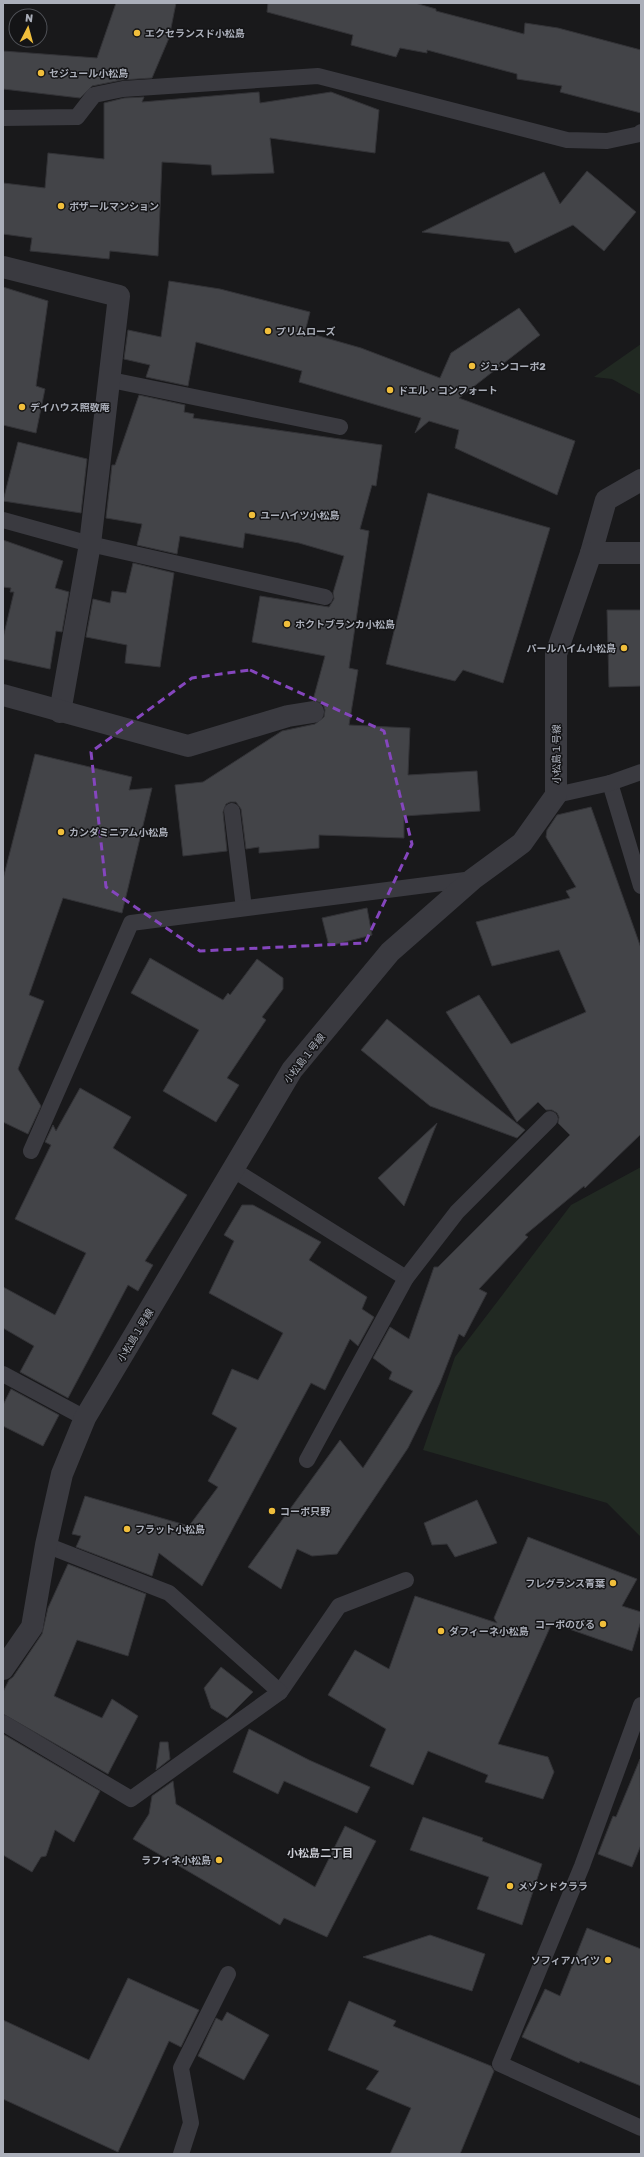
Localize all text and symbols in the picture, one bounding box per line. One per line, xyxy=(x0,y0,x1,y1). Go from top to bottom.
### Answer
north arrow xyxy=(8,8,48,48)
text: N xyxy=(24,12,34,25)
marker: エクセランスド小松島 xyxy=(132,28,142,38)
place label: エクセランスド小松島 xyxy=(145,28,245,40)
marker: セジュール小松島 xyxy=(36,68,46,78)
place label: セジュール小松島 xyxy=(49,68,128,80)
marker: ポザールマンション xyxy=(56,201,66,211)
place label: ポザールマンション xyxy=(69,201,159,213)
marker: プリムローズ xyxy=(263,326,273,336)
place label: プリムローズ xyxy=(276,326,336,338)
marker: ジュンコーポ2 xyxy=(467,361,477,371)
place label: ジュンコーポ2 xyxy=(480,361,546,373)
marker: ドエル・コンフォート xyxy=(385,385,395,395)
place label: ドエル・コンフォート xyxy=(398,385,498,397)
marker: デイハウス照敬庵 xyxy=(17,402,27,412)
place label: デイハウス照敬庵 xyxy=(30,402,110,414)
marker: ユーハイツ小松島 xyxy=(247,510,257,520)
place label: ユーハイツ小松島 xyxy=(260,510,340,522)
marker: ホクトブランカ小松島 xyxy=(282,619,292,629)
place label: ホクトブランカ小松島 xyxy=(295,619,395,631)
place label: パールハイム小松島 xyxy=(526,643,616,655)
marker: パールハイム小松島 xyxy=(619,643,629,653)
street label: 小松島１号線 xyxy=(551,724,563,784)
marker: カンダミニアム小松島 xyxy=(56,827,66,837)
place label: カンダミニアム小松島 xyxy=(69,827,168,839)
street label: 小松島１号線 xyxy=(282,1031,328,1086)
street label: 小松島１号線 xyxy=(115,1307,156,1364)
marker: コーポ只野 xyxy=(267,1506,277,1516)
place label: コーポ只野 xyxy=(280,1506,331,1518)
marker: フラット小松島 xyxy=(122,1524,132,1534)
place label: フラット小松島 xyxy=(135,1524,205,1536)
place label: フレグランス青葉 xyxy=(525,1578,605,1590)
marker: フレグランス青葉 xyxy=(608,1578,618,1588)
place label: コーポのびる xyxy=(535,1619,595,1631)
marker: コーポのびる xyxy=(598,1619,608,1629)
marker: ダフィーネ小松島 xyxy=(436,1626,446,1636)
place label: ダフィーネ小松島 xyxy=(449,1626,529,1638)
district label: 小松島二丁目 xyxy=(287,1847,353,1860)
place label: ラフィネ小松島 xyxy=(141,1855,211,1867)
marker: ラフィネ小松島 xyxy=(214,1855,224,1865)
marker: メゾンドクララ xyxy=(505,1881,515,1891)
place label: メゾンドクララ xyxy=(518,1881,588,1893)
place label: ソフィアハイツ xyxy=(531,1955,600,1967)
marker: ソフィアハイツ xyxy=(603,1955,613,1965)

